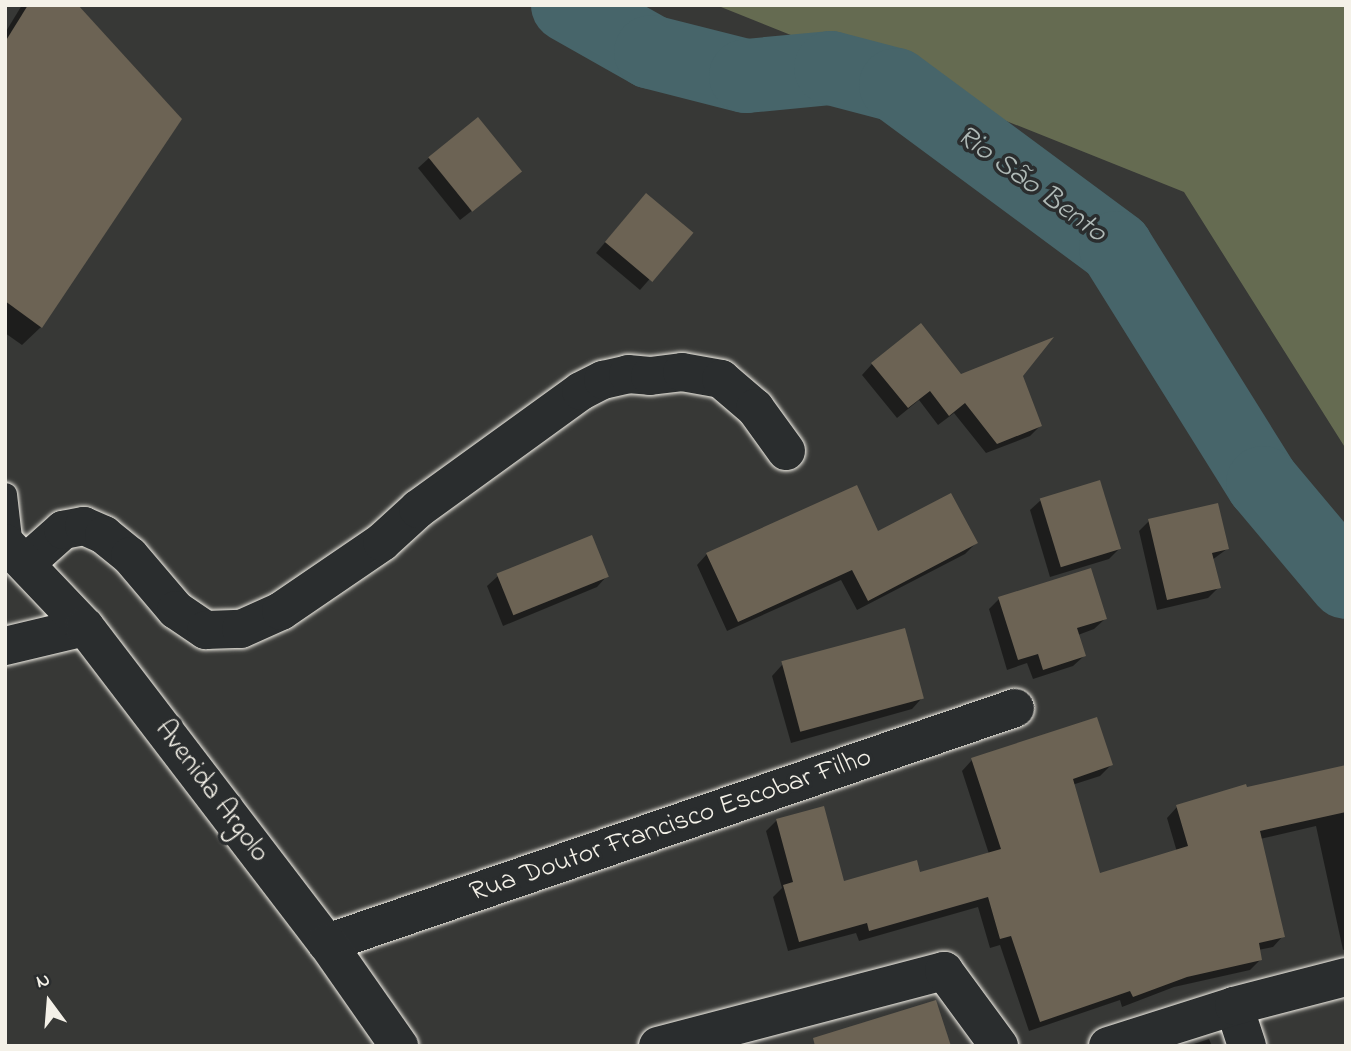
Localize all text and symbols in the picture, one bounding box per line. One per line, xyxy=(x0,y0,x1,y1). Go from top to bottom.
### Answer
water label: Rio São Bento xyxy=(949,118,1113,252)
street label: Avenida Argolo xyxy=(147,714,275,870)
street label: Rua Doutor Francisco Escobar Filho xyxy=(466,741,876,911)
north arrow xyxy=(14,967,84,1037)
text: N xyxy=(33,967,53,996)

